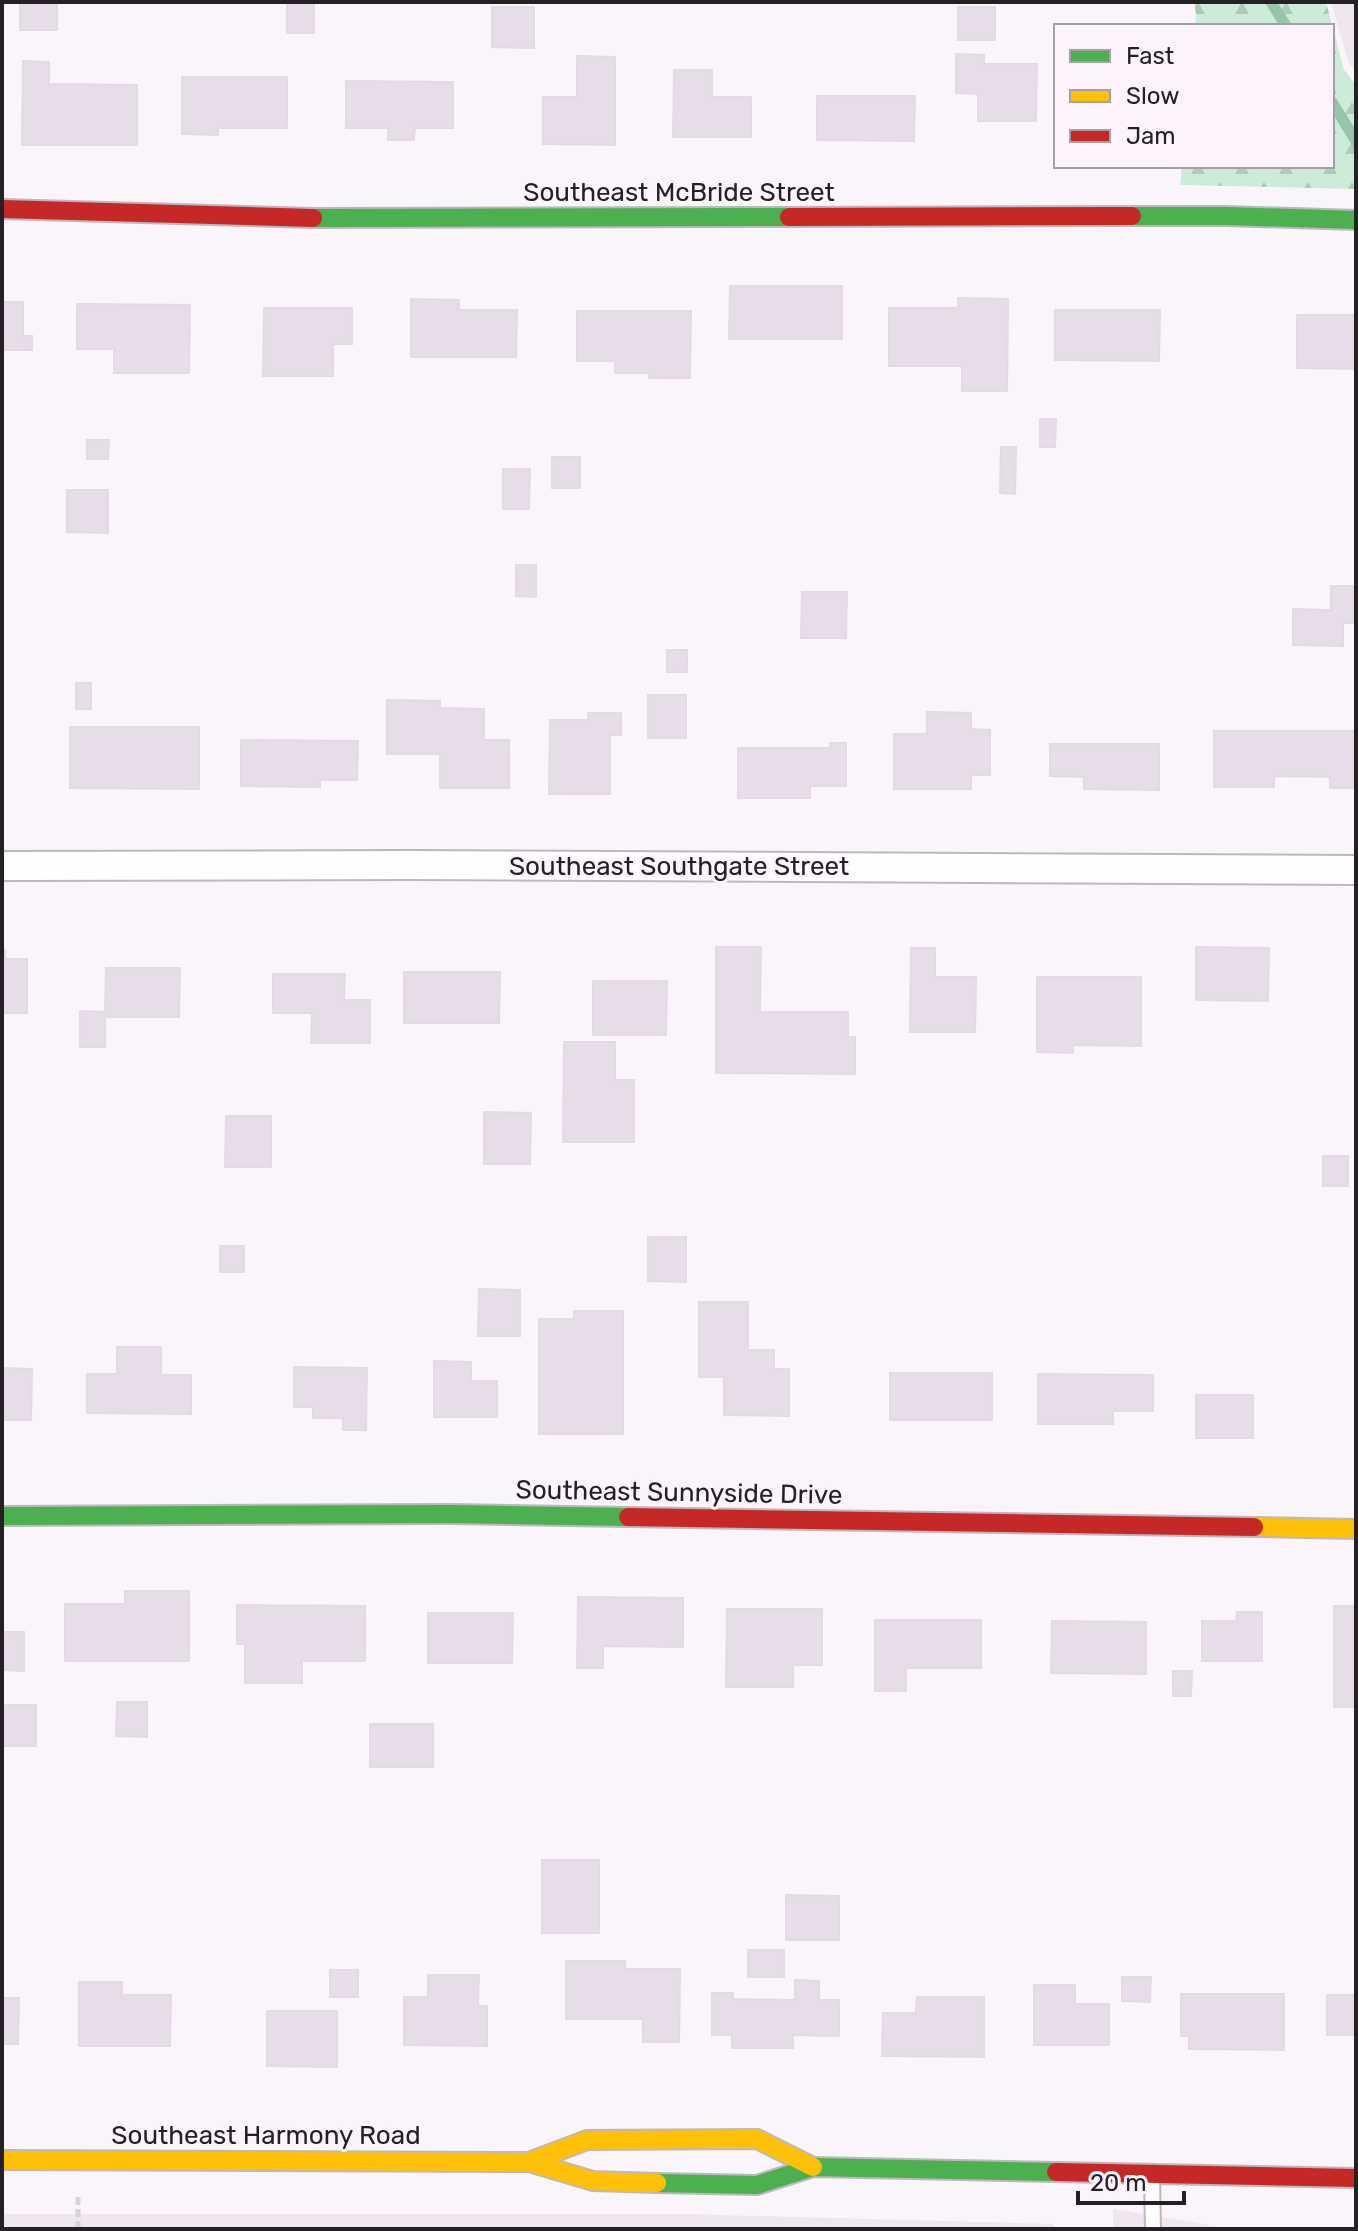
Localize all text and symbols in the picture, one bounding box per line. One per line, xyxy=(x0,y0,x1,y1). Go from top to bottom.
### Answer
legend xyxy=(1054,24,1334,168)
text: Fast xyxy=(1126,42,1174,70)
text: Slow xyxy=(1126,82,1179,110)
text: Jam xyxy=(1126,122,1176,150)
street label: Southeast McBride Street xyxy=(523,177,835,208)
street label: Southeast Southgate Street xyxy=(509,851,849,882)
street label: Southeast Sunnyside Drive xyxy=(515,1474,843,1511)
street label: Southeast Harmony Road xyxy=(111,2120,421,2151)
scale bar xyxy=(1078,2155,1184,2205)
text: 20 m xyxy=(1090,2169,1147,2197)

